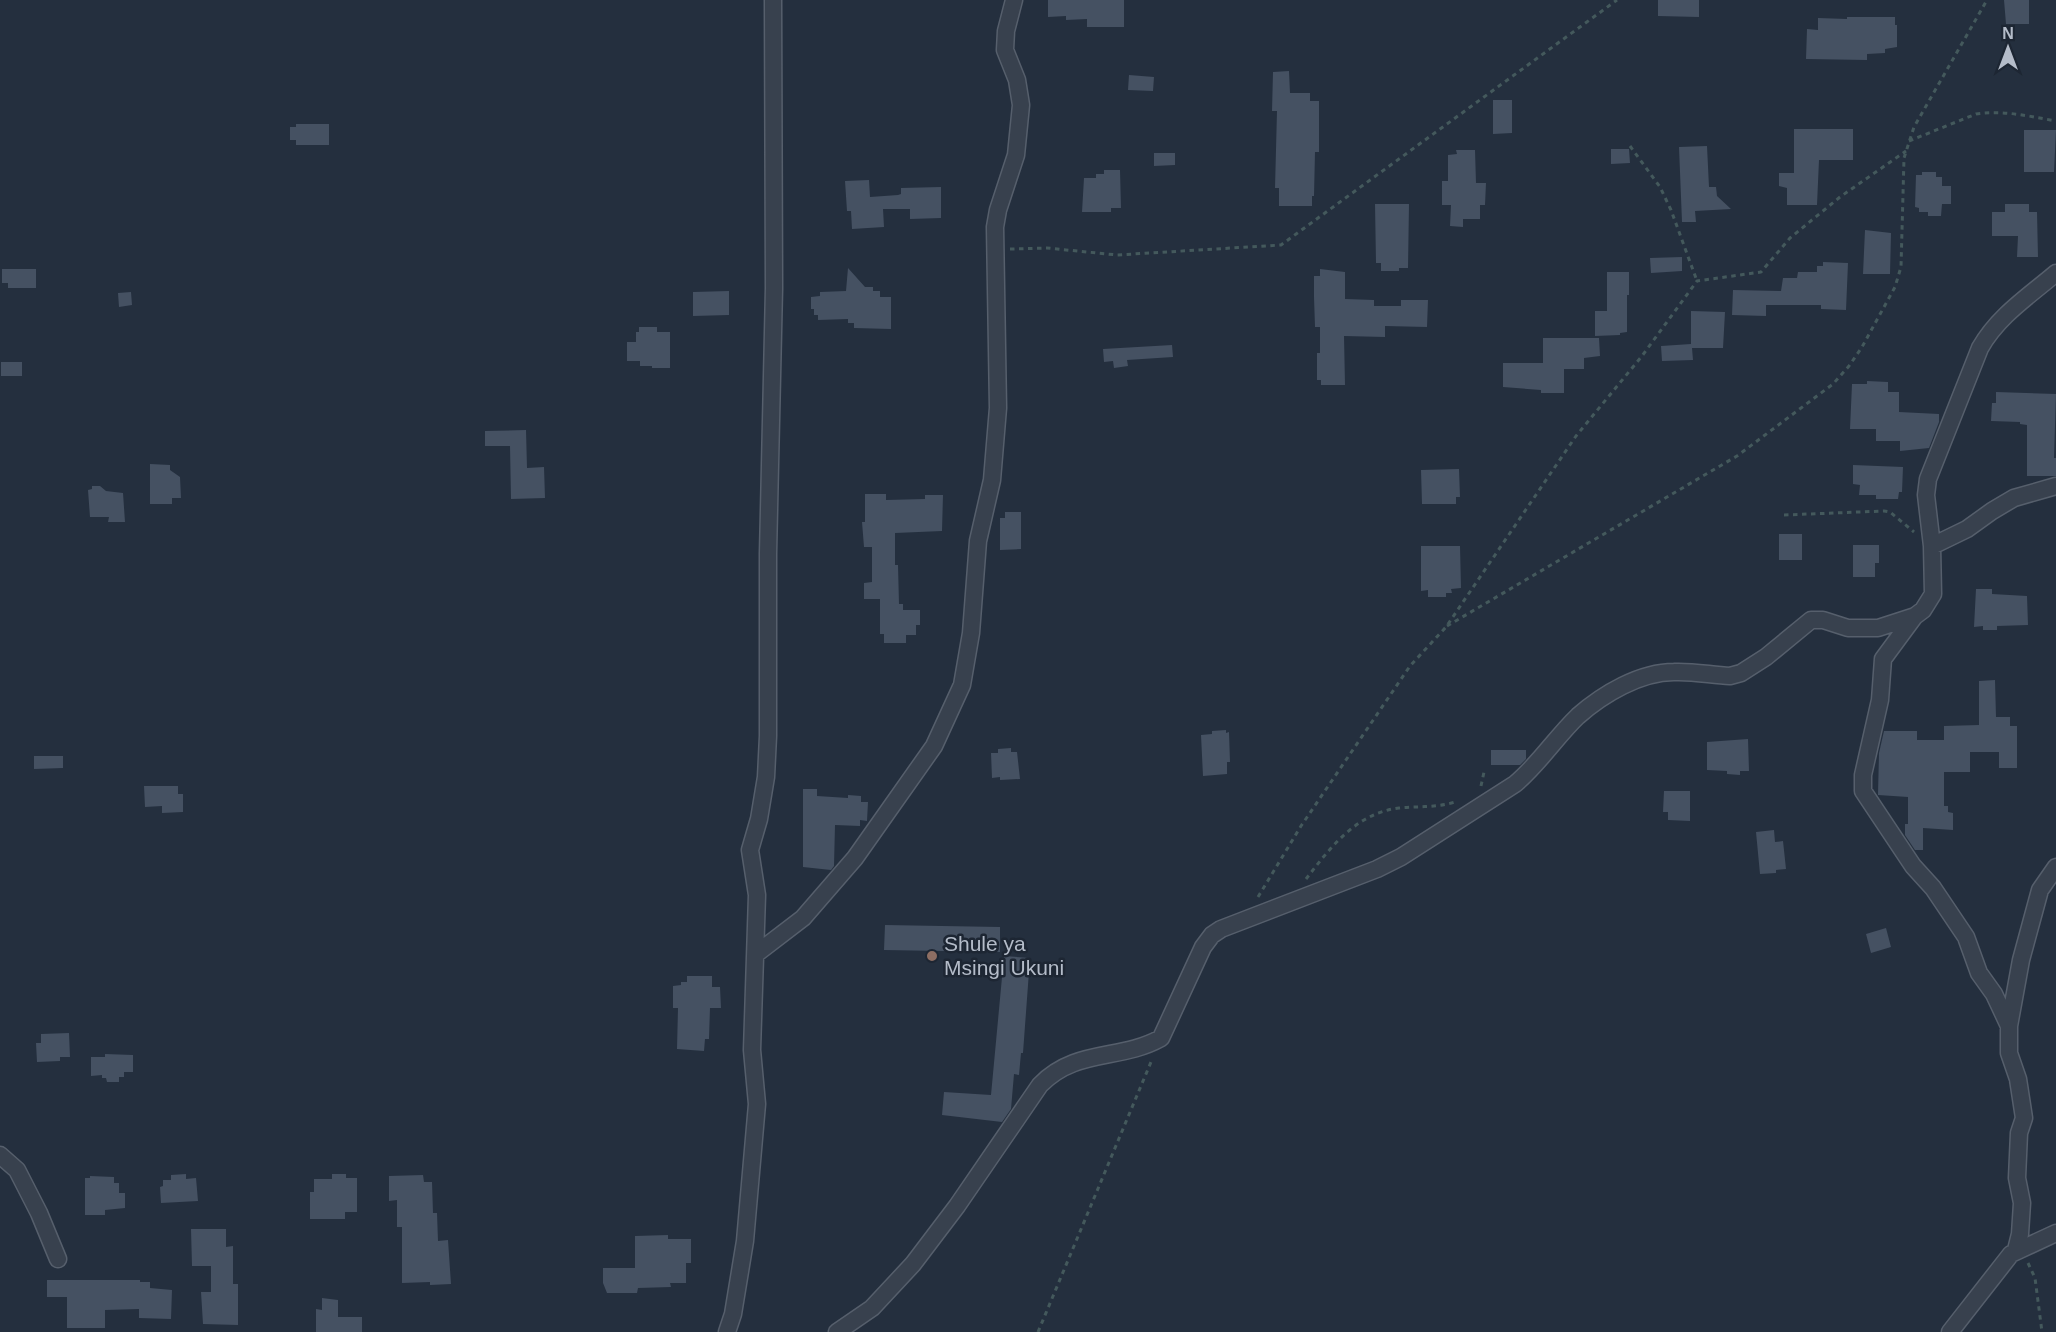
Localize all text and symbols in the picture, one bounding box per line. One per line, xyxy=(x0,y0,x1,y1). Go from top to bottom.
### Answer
north arrow xyxy=(1978,18,2038,78)
text: N xyxy=(2002,25,2014,42)
place label: Shule ya Msingi Ukuni xyxy=(944,932,1064,979)
marker: Shule ya Msingi Ukuni xyxy=(925,949,939,963)

